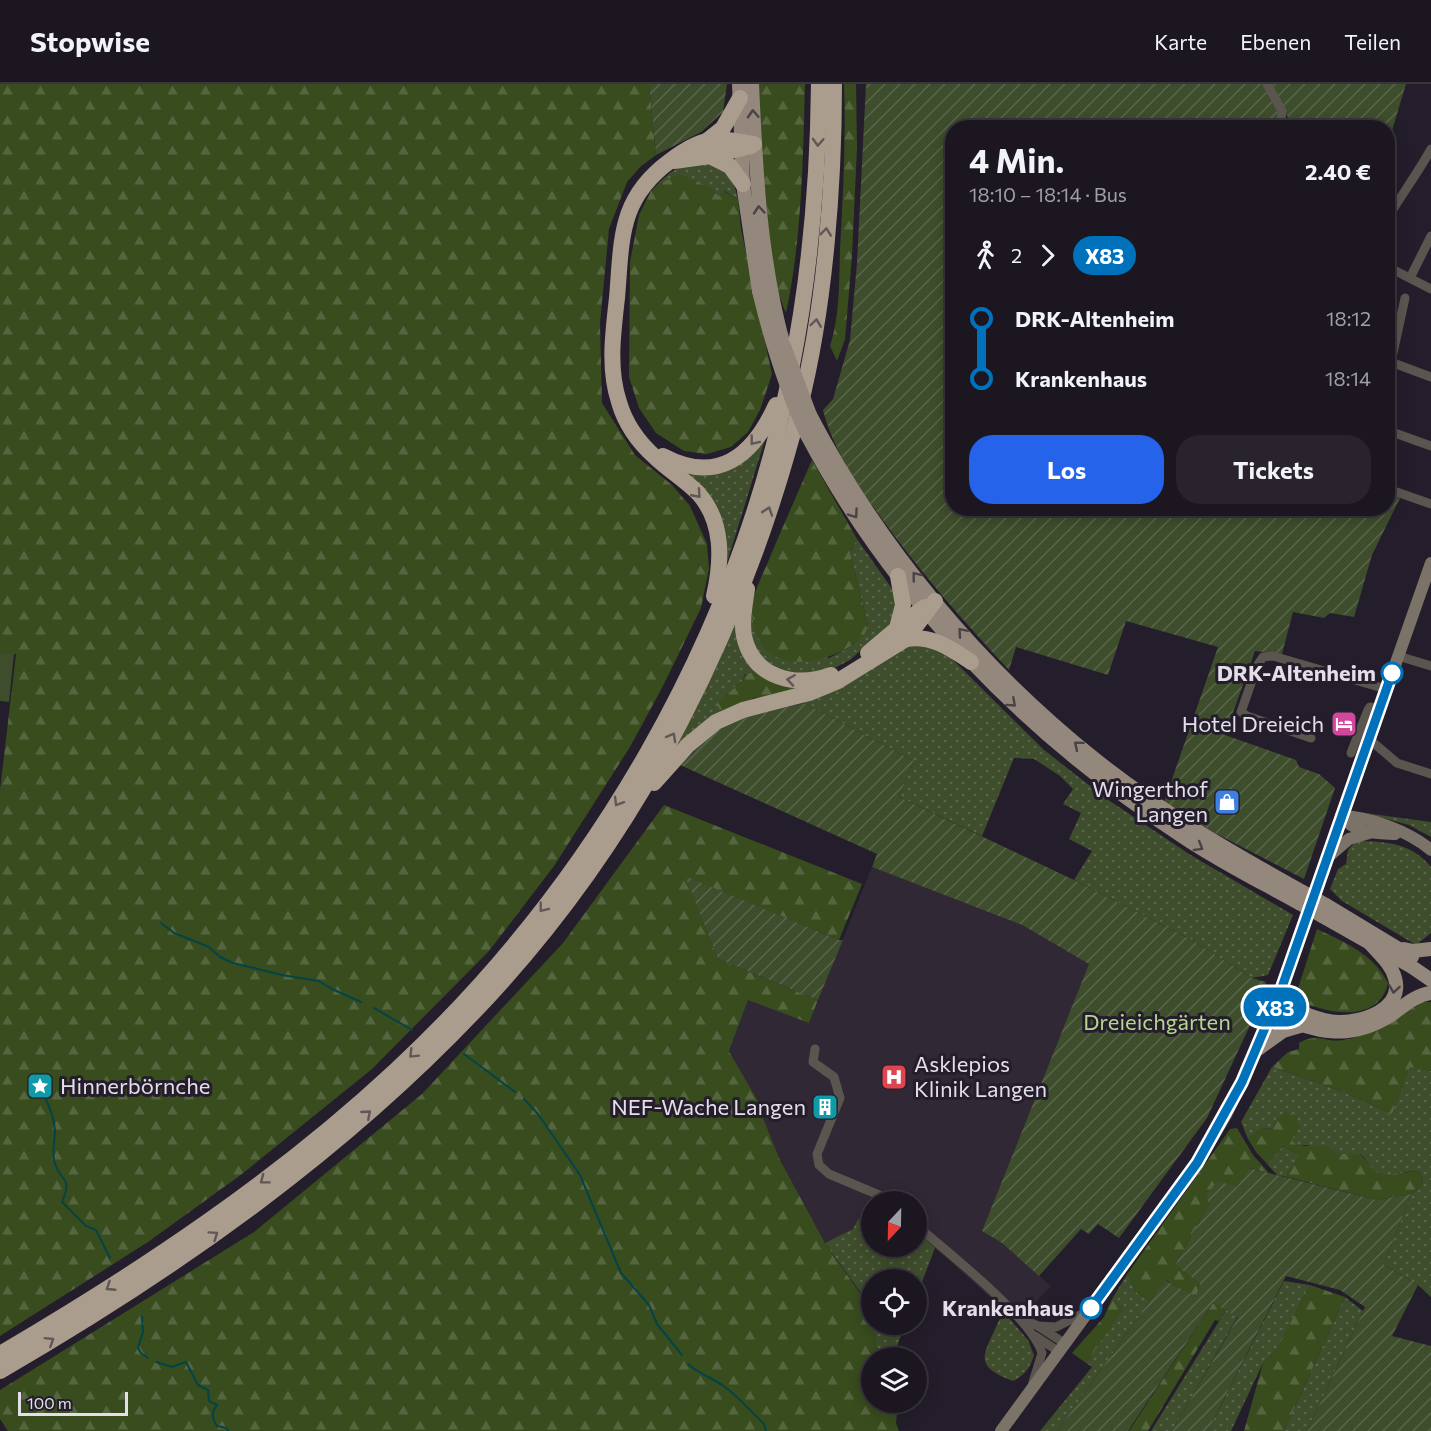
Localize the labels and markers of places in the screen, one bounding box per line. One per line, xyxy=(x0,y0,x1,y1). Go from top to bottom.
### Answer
place label: DRK-Altenheim xyxy=(1217,659,1376,686)
marker: DRK-Altenheim xyxy=(1381,662,1403,684)
hotel icon: Hotel Dreieich xyxy=(1329,709,1359,739)
place label: Hotel Dreieich xyxy=(1182,710,1324,737)
place label: Wingerthof Langen xyxy=(1092,775,1208,827)
shop icon: Wingerthof Langen xyxy=(1212,787,1242,817)
place label: Asklepios Klinik Langen xyxy=(914,1050,1047,1102)
hospital icon: Asklepios Klinik Langen xyxy=(879,1062,909,1092)
place icon: Hinnerbörnche xyxy=(25,1071,55,1101)
place label: Hinnerbörnche xyxy=(60,1072,210,1099)
building icon: NEF-Wache Langen xyxy=(810,1092,840,1122)
place label: NEF-Wache Langen xyxy=(611,1093,806,1120)
place label: Krankenhaus xyxy=(942,1294,1074,1321)
marker: Krankenhaus xyxy=(1080,1297,1102,1319)

